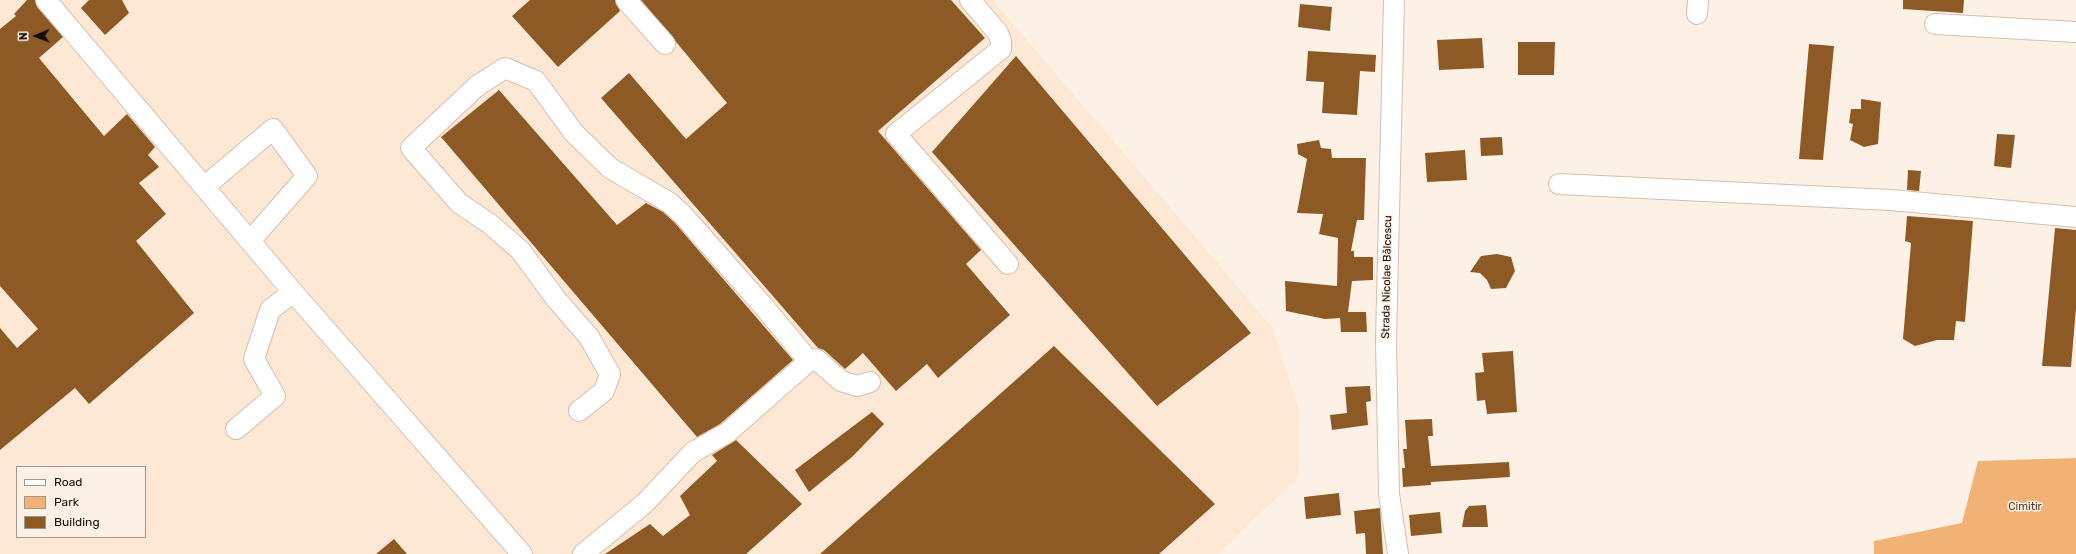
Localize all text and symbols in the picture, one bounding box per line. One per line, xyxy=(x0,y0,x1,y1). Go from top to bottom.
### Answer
north arrow xyxy=(16,16,56,56)
text: N xyxy=(17,32,30,40)
street label: Strada Nicolae Bălcescu xyxy=(1379,215,1395,339)
legend xyxy=(16,466,146,538)
text: Road xyxy=(54,475,82,489)
text: Park xyxy=(54,495,79,509)
park label: Cimitir xyxy=(2008,500,2042,514)
text: Building xyxy=(54,515,100,529)

